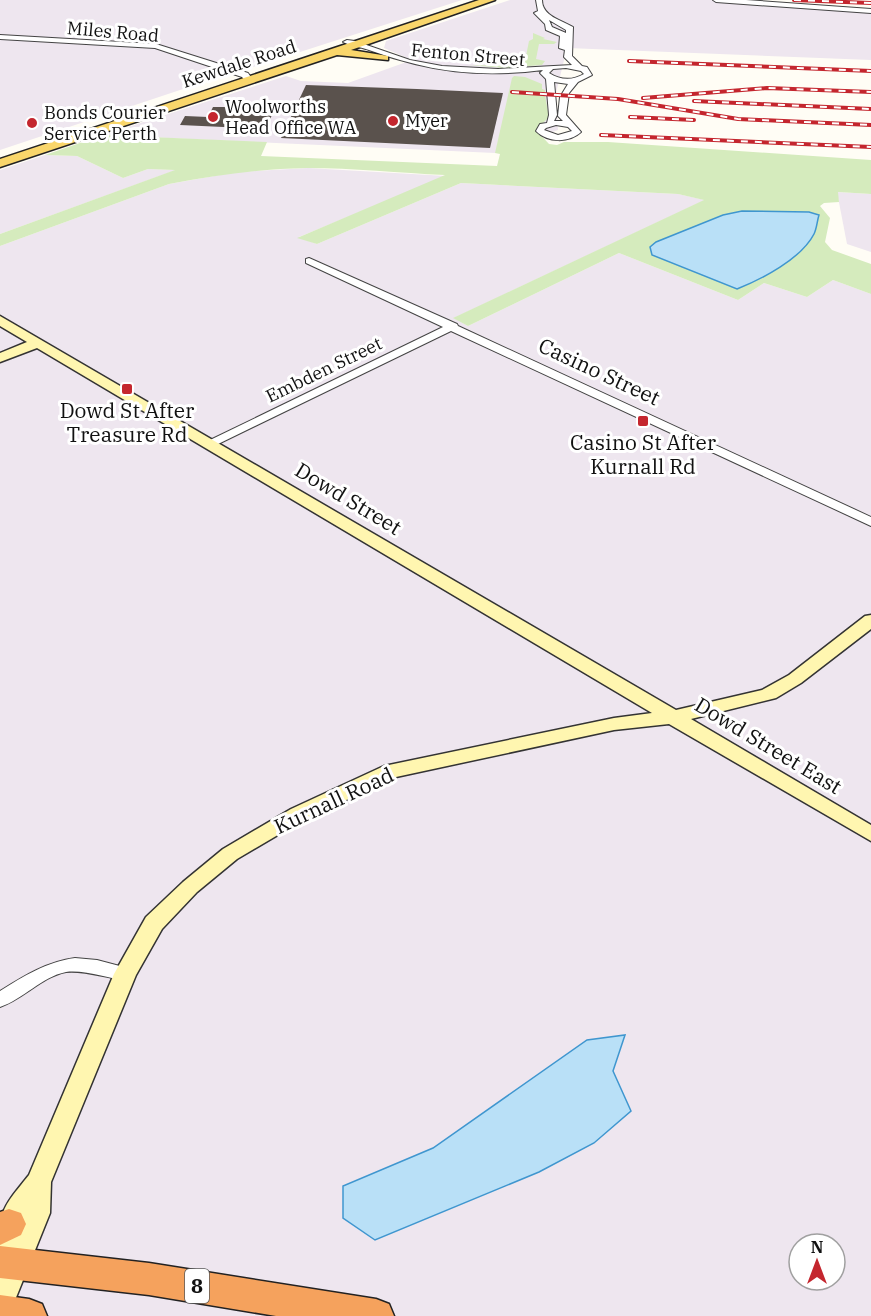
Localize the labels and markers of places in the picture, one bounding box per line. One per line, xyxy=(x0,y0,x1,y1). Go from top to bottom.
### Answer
place label: Woolworths Head Office WA xyxy=(225,95,357,139)
place label: Bonds Courier Service Perth xyxy=(44,101,166,145)
place label: Myer xyxy=(405,109,448,132)
marker: Woolworths Head Office WA xyxy=(206,110,220,124)
marker: Myer xyxy=(386,114,400,128)
marker: Bonds Courier Service Perth xyxy=(25,116,39,130)
marker: Dowd St After Treasure Rd xyxy=(120,382,134,396)
place label: Dowd St After Treasure Rd xyxy=(60,396,195,448)
marker: Casino St After Kurnall Rd xyxy=(636,414,650,428)
place label: Casino St After Kurnall Rd xyxy=(570,428,717,480)

